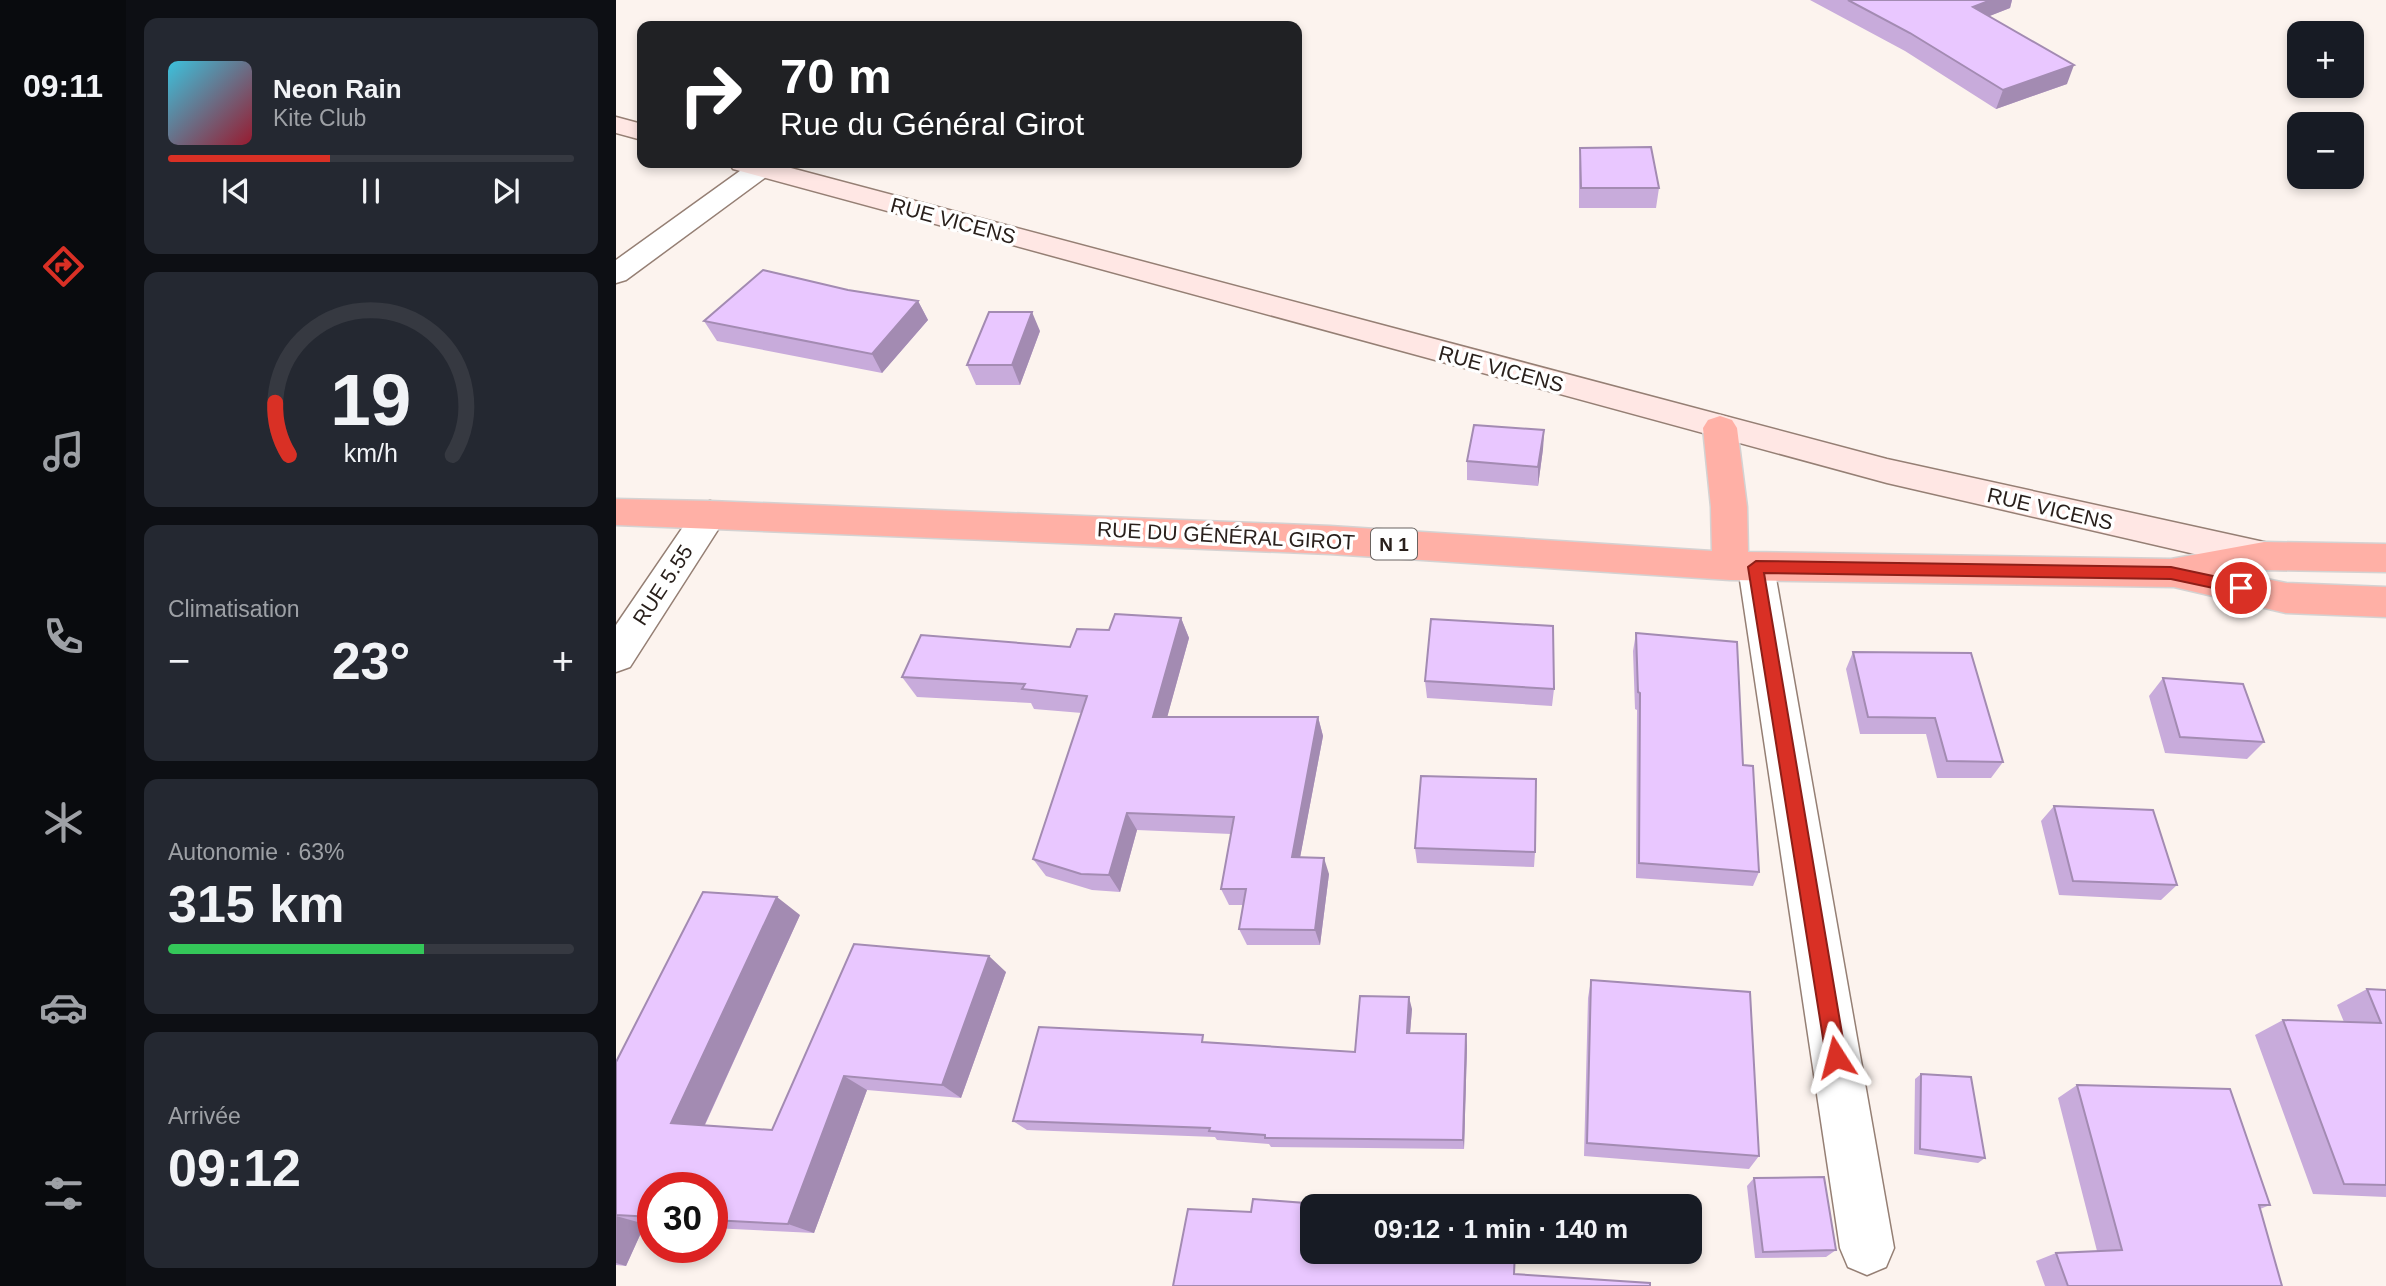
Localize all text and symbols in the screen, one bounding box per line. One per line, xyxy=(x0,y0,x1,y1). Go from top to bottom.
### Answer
map controls xyxy=(2287,21,2364,189)
button: + xyxy=(2287,21,2364,98)
icon: right xyxy=(665,49,756,140)
text: 70 m xyxy=(780,49,892,103)
text: 09:11 xyxy=(23,68,103,104)
text: Neon Rain xyxy=(273,74,402,104)
text: Kite Club xyxy=(273,105,366,131)
text: Rue du Général Girot xyxy=(780,106,1084,142)
button: − xyxy=(2287,112,2364,189)
icon: previous xyxy=(217,172,255,210)
icon: pause xyxy=(352,172,390,210)
icon: next xyxy=(487,172,525,210)
street label: RUE VICENS xyxy=(888,193,1018,248)
icon: directions xyxy=(39,242,88,291)
street label: RUE VICENS xyxy=(1436,341,1566,396)
text: 19 xyxy=(331,360,411,441)
icon: music xyxy=(39,427,88,476)
text: km/h xyxy=(344,439,398,467)
street label: RUE VICENS xyxy=(1985,483,2115,534)
street label: RUE DU GÉNÉRAL GIROT xyxy=(1096,517,1356,554)
road number: N 1 xyxy=(1371,528,1417,559)
street label: RUE 5.55 xyxy=(628,540,697,629)
pin xyxy=(2211,558,2271,618)
icon: arrive xyxy=(2222,569,2260,607)
text: Climatisation xyxy=(168,596,300,622)
icon: phone xyxy=(39,612,88,661)
text: 23° xyxy=(332,632,410,690)
text: − xyxy=(168,640,190,682)
text: + xyxy=(552,640,574,682)
icon: climate xyxy=(39,798,88,847)
text: Autonomie · 63% xyxy=(168,839,344,865)
text: 315 km xyxy=(168,875,344,933)
icon: car xyxy=(39,983,88,1032)
position arrow xyxy=(1799,1020,1873,1094)
text: Arrivée xyxy=(168,1103,241,1129)
text: 09:12 xyxy=(168,1139,301,1197)
icon: filters xyxy=(39,1169,88,1218)
speed limit sign: 30 xyxy=(637,1172,728,1263)
text: 09:12 · 1 min · 140 m xyxy=(1374,1214,1628,1244)

